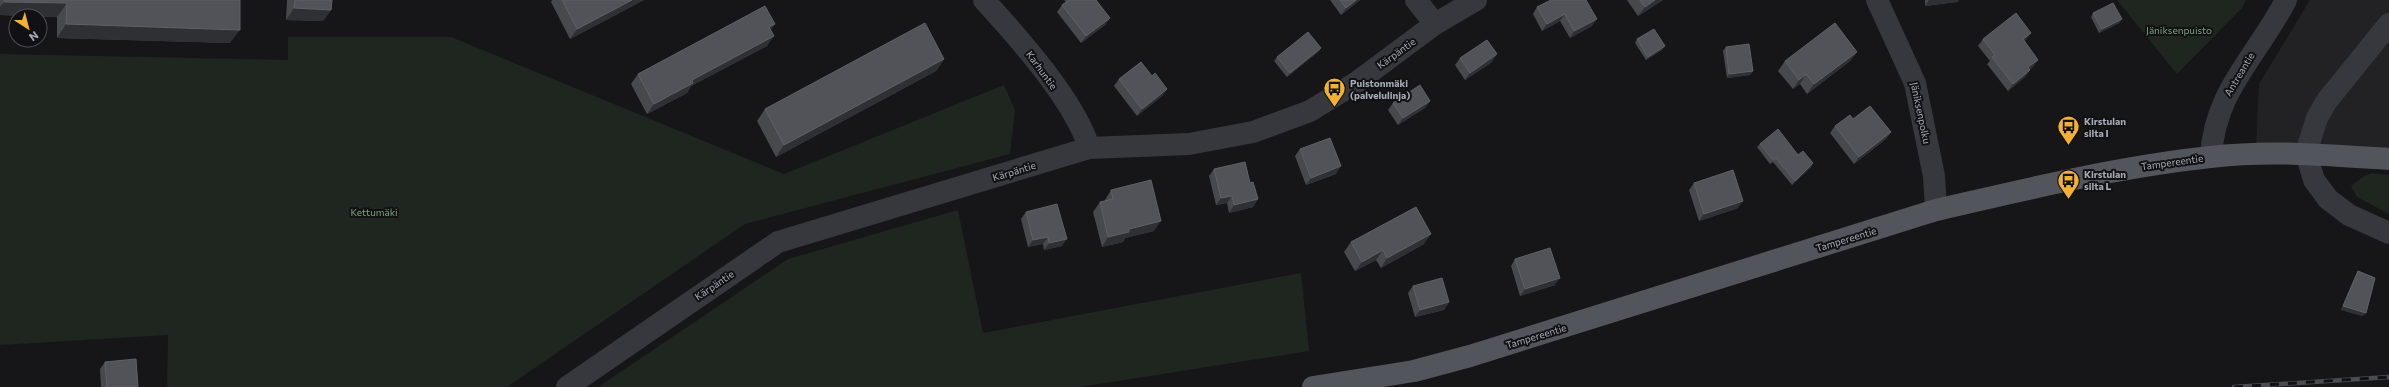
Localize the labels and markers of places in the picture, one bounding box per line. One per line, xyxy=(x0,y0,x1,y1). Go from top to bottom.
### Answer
bus stop icon: Puistonmäki (palvelulinja) xyxy=(1321,76,1347,109)
place label: Puistonmäki (palvelulinja) xyxy=(1350,77,1410,101)
bus stop icon: Kirstulan silta I xyxy=(2056,114,2082,147)
place label: Kirstulan silta I xyxy=(2084,115,2126,139)
bus stop icon: Kirstulan silta L xyxy=(2055,167,2081,200)
place label: Kirstulan silta L xyxy=(2084,168,2126,192)

